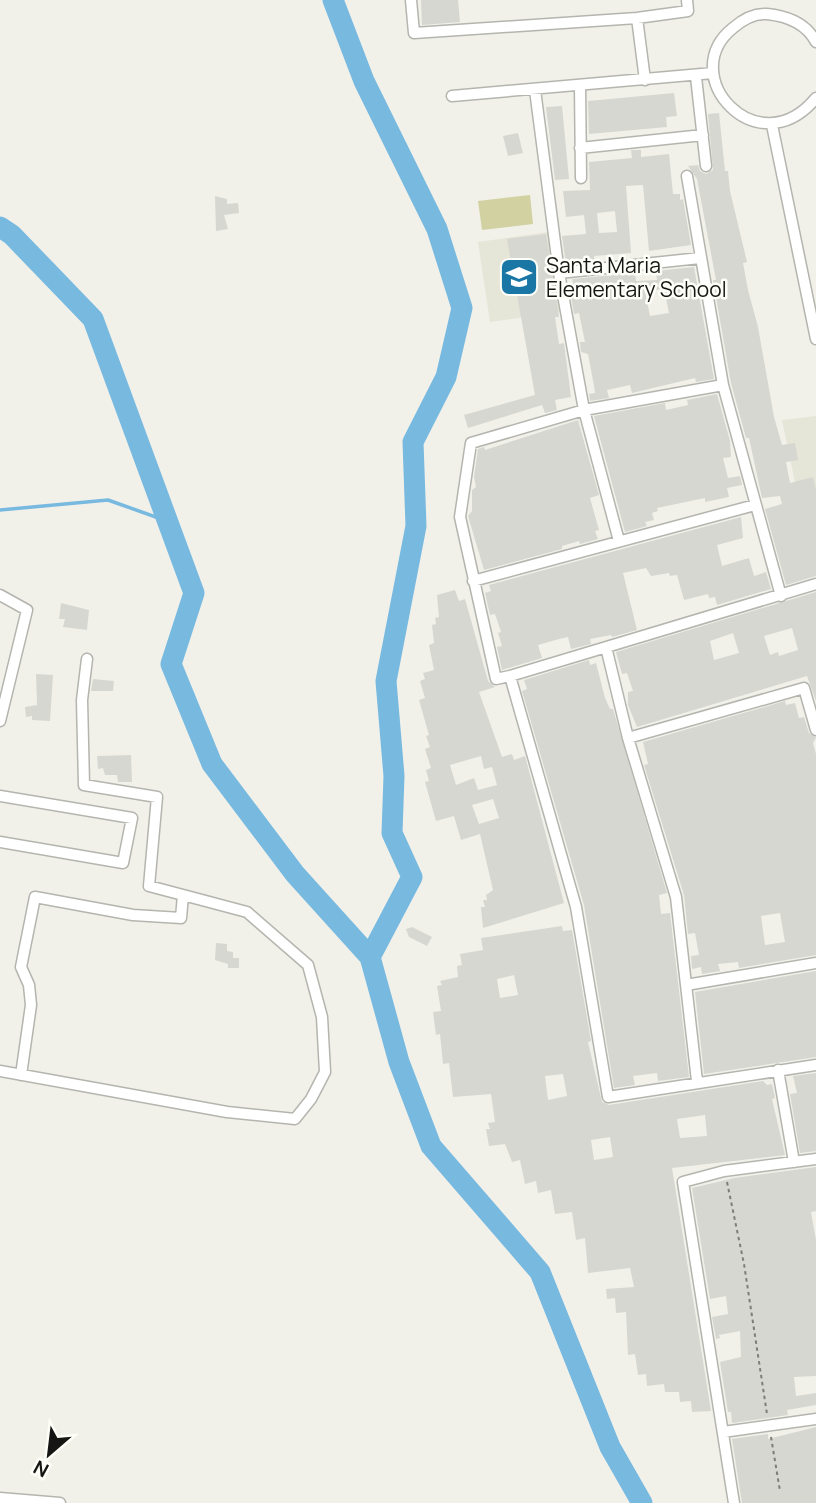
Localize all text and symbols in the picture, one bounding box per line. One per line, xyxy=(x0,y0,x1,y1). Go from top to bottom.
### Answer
place label: Santa Maria Elementary School xyxy=(546,251,727,303)
school or university icon: Santa Maria Elementary School xyxy=(498,256,540,298)
north arrow xyxy=(14,1419,84,1489)
text: N xyxy=(29,1454,53,1484)

